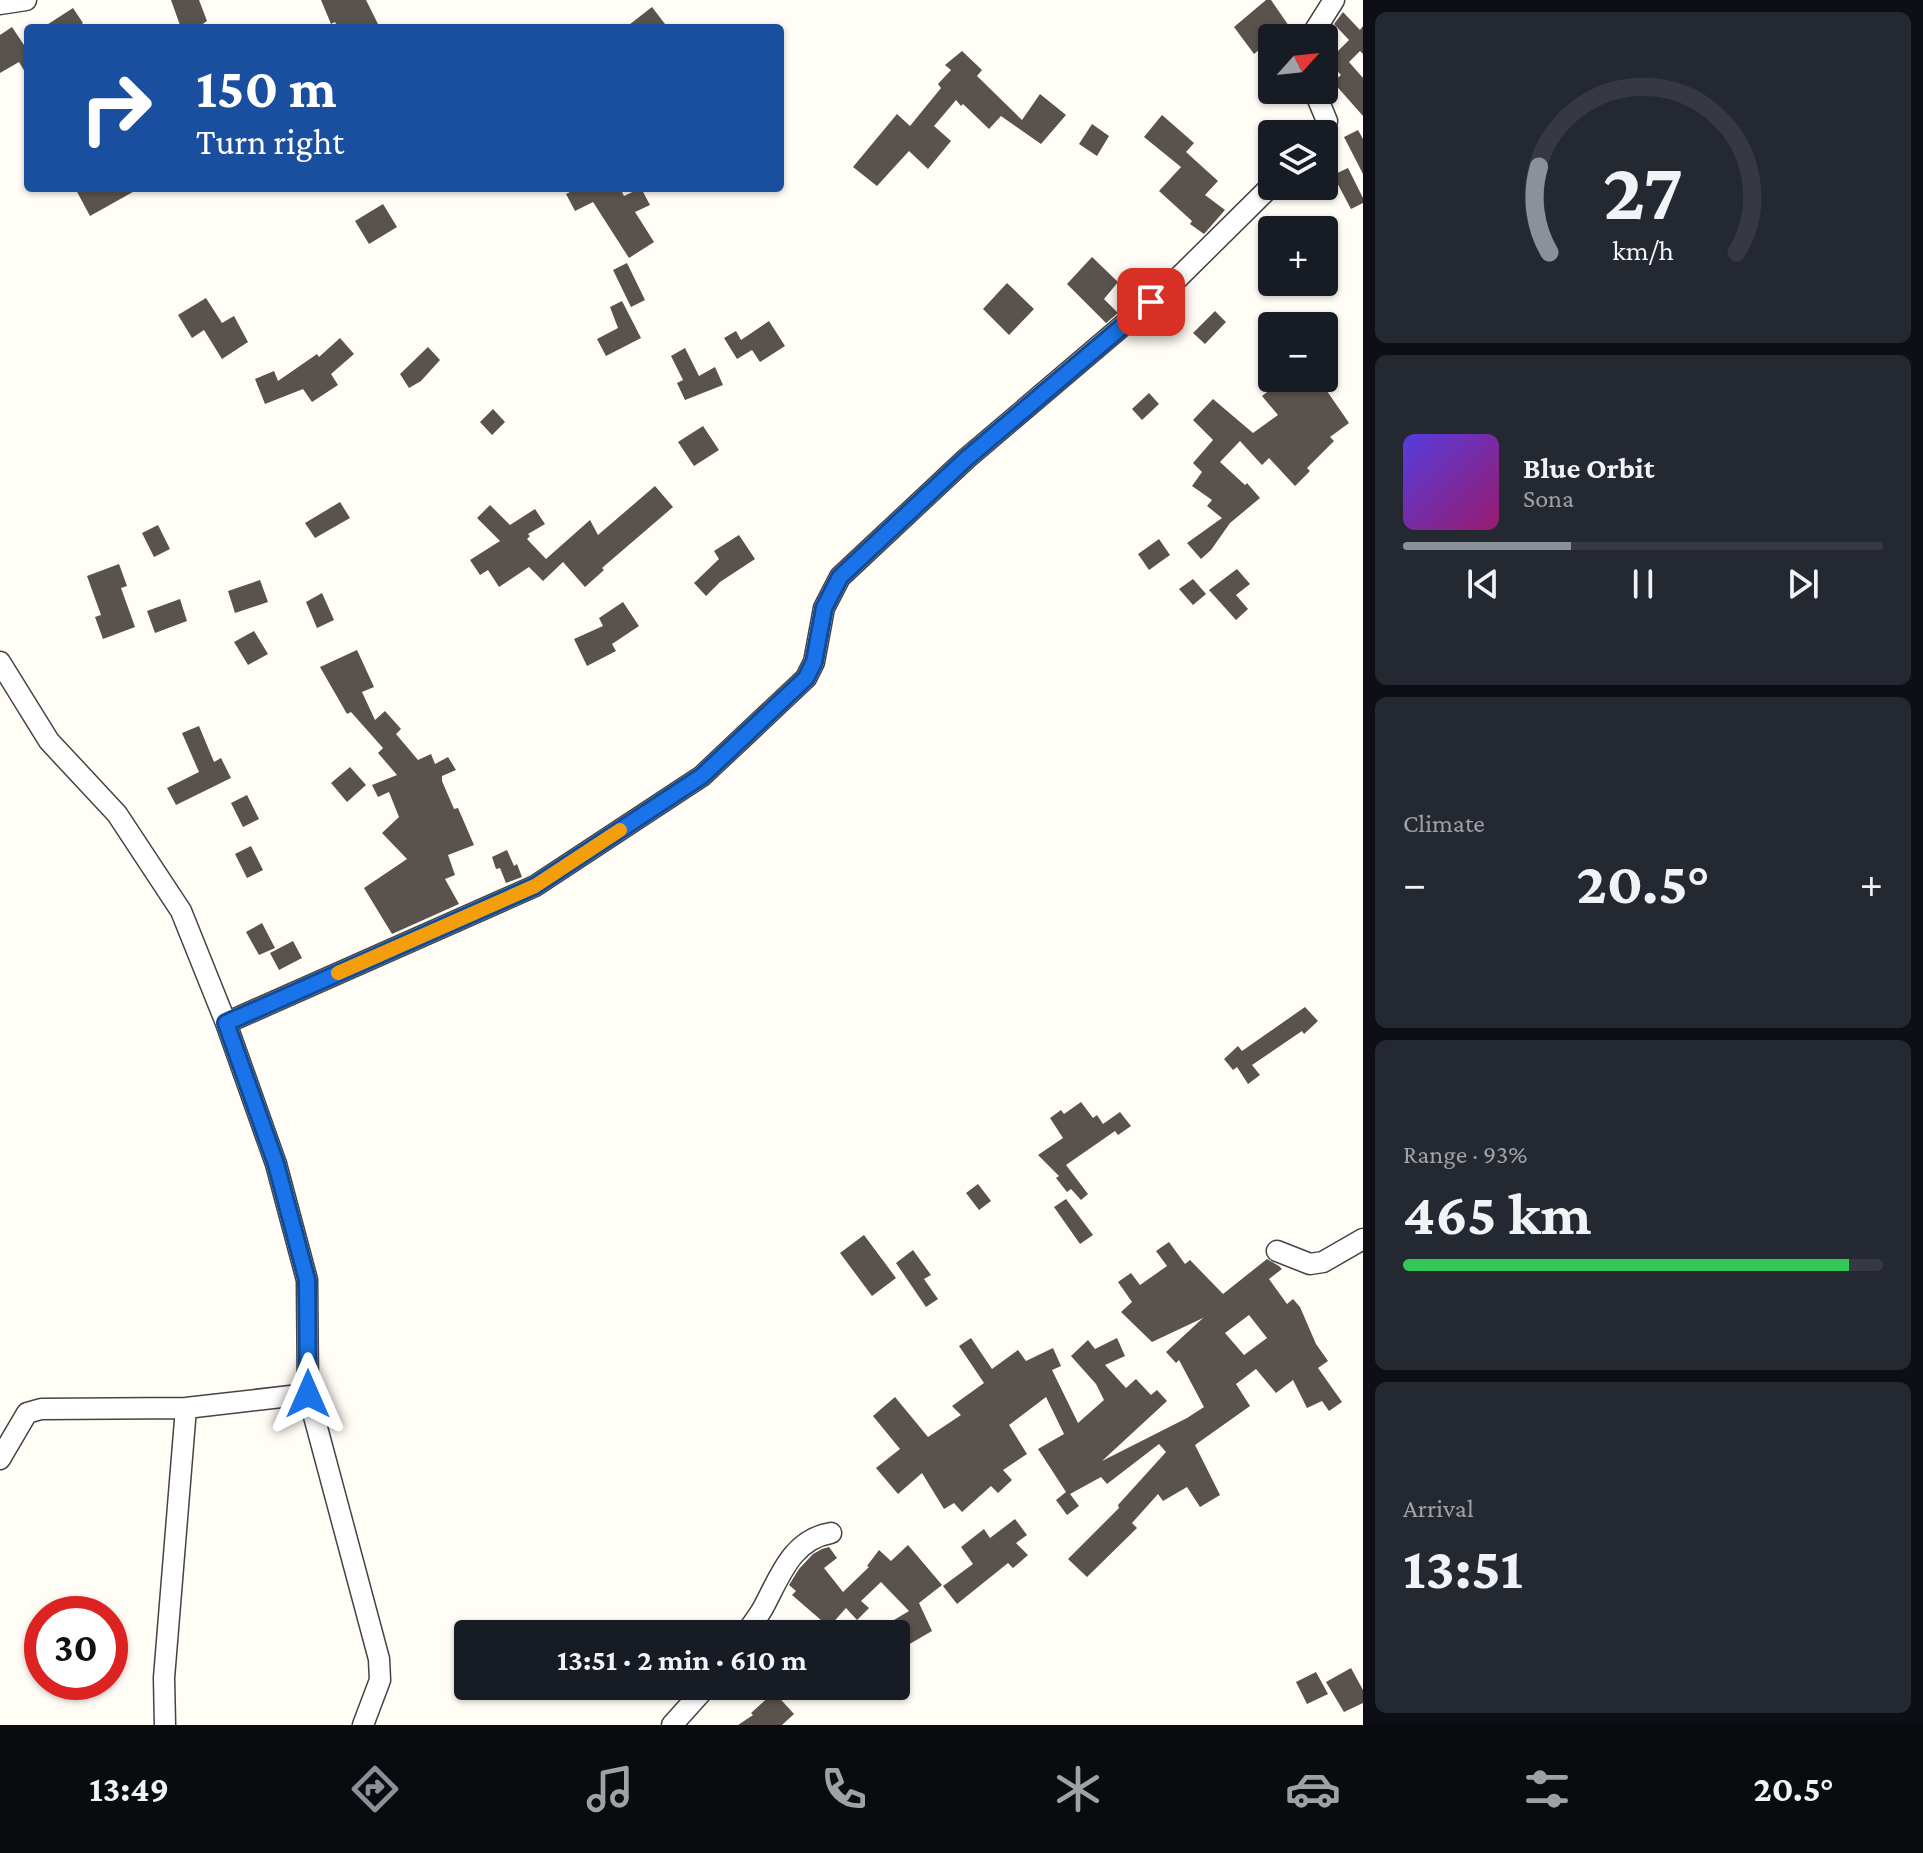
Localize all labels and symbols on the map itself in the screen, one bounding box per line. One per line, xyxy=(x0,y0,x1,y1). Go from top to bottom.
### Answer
north arrow xyxy=(1258,24,1338,104)
pin xyxy=(1117,268,1185,336)
position arrow xyxy=(266,1352,350,1436)
speed limit sign: 30 xyxy=(24,1596,128,1700)

